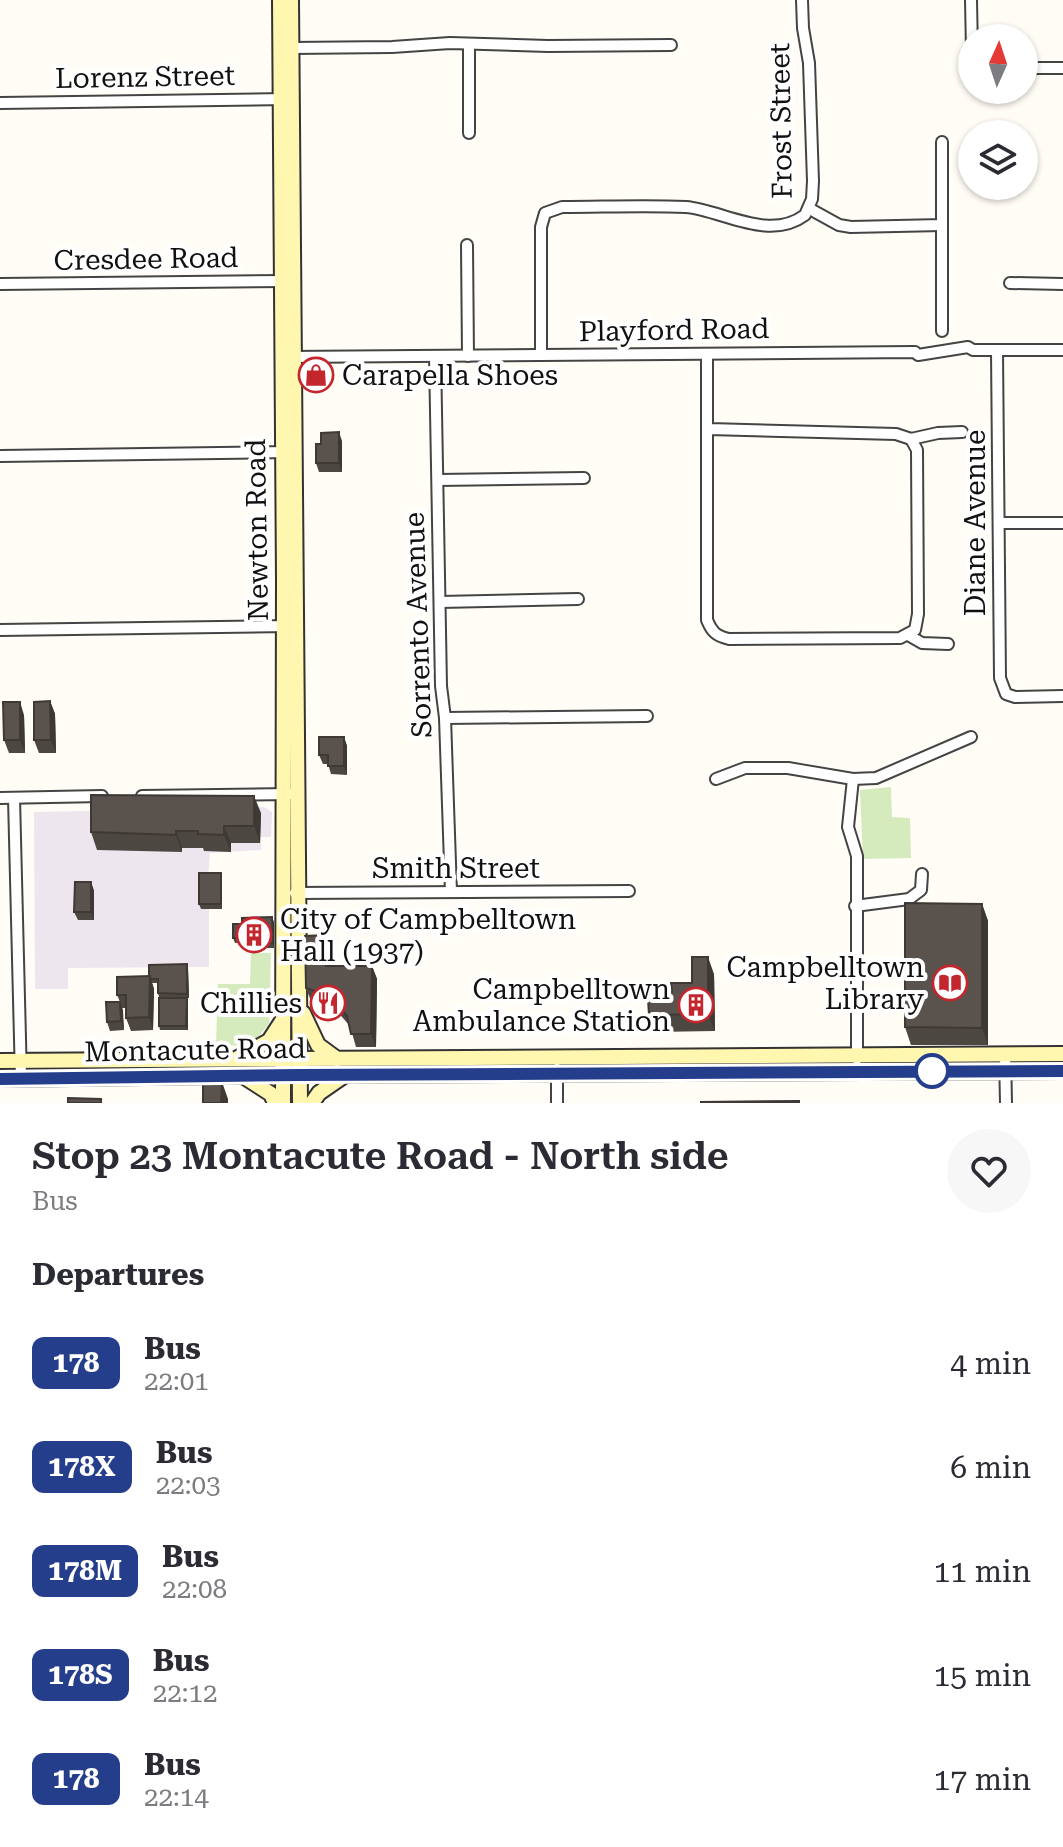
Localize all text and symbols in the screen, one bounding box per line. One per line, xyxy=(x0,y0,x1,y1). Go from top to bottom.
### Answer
north arrow xyxy=(958,24,1038,104)
map controls xyxy=(958,24,1038,200)
street label: Frost Street xyxy=(763,43,799,199)
street label: Lorenz Street xyxy=(55,59,235,95)
button: layers xyxy=(958,120,1038,200)
street label: Cresdee Road xyxy=(53,241,239,277)
street label: Playford Road xyxy=(578,312,770,348)
shop icon: Carapella Shoes xyxy=(297,356,335,394)
place label: Carapella Shoes xyxy=(342,359,558,392)
street label: Diane Avenue xyxy=(959,430,992,616)
street label: Newton Road xyxy=(239,438,275,622)
street label: Sorrento Avenue xyxy=(398,511,438,739)
street label: Smith Street xyxy=(372,852,540,885)
place label: City of Campbelltown Hall (1937) xyxy=(280,903,576,968)
building icon: City of Campbelltown Hall (1937) xyxy=(235,916,273,954)
place label: Campbelltown Library xyxy=(726,951,924,1016)
library icon: Campbelltown Library xyxy=(931,964,969,1002)
place label: Campbelltown Ambulance Station xyxy=(413,973,670,1038)
restaurant icon: Chillies xyxy=(309,984,347,1022)
building icon: Campbelltown Ambulance Station xyxy=(677,986,715,1024)
place label: Chillies xyxy=(200,987,302,1020)
street label: Montacute Road xyxy=(84,1032,306,1068)
unlabelled marker xyxy=(915,1054,949,1088)
button: heart xyxy=(947,1129,1031,1213)
text: Stop 23 Montacute Road - North side xyxy=(32,1134,729,1178)
text: Bus xyxy=(32,1186,78,1216)
text: Departures xyxy=(32,1257,204,1292)
text: Bus xyxy=(144,1331,201,1366)
text: 178 xyxy=(52,1346,100,1379)
text: 4 min xyxy=(950,1346,1031,1381)
text: 22:01 xyxy=(144,1366,209,1396)
text: Bus xyxy=(156,1435,213,1470)
text: 178X xyxy=(48,1450,116,1483)
text: 6 min xyxy=(950,1450,1031,1485)
text: 22:03 xyxy=(156,1470,221,1500)
text: Bus xyxy=(162,1539,219,1574)
text: 178M xyxy=(48,1554,122,1587)
text: 11 min xyxy=(934,1554,1031,1589)
text: 22:08 xyxy=(162,1574,227,1604)
text: Bus xyxy=(153,1643,209,1678)
text: 178S xyxy=(48,1658,113,1691)
text: 15 min xyxy=(934,1658,1031,1693)
text: 22:12 xyxy=(153,1678,218,1708)
text: Bus xyxy=(144,1747,201,1782)
text: 178 xyxy=(52,1762,100,1795)
text: 17 min xyxy=(934,1762,1031,1797)
text: 22:14 xyxy=(144,1782,209,1812)

